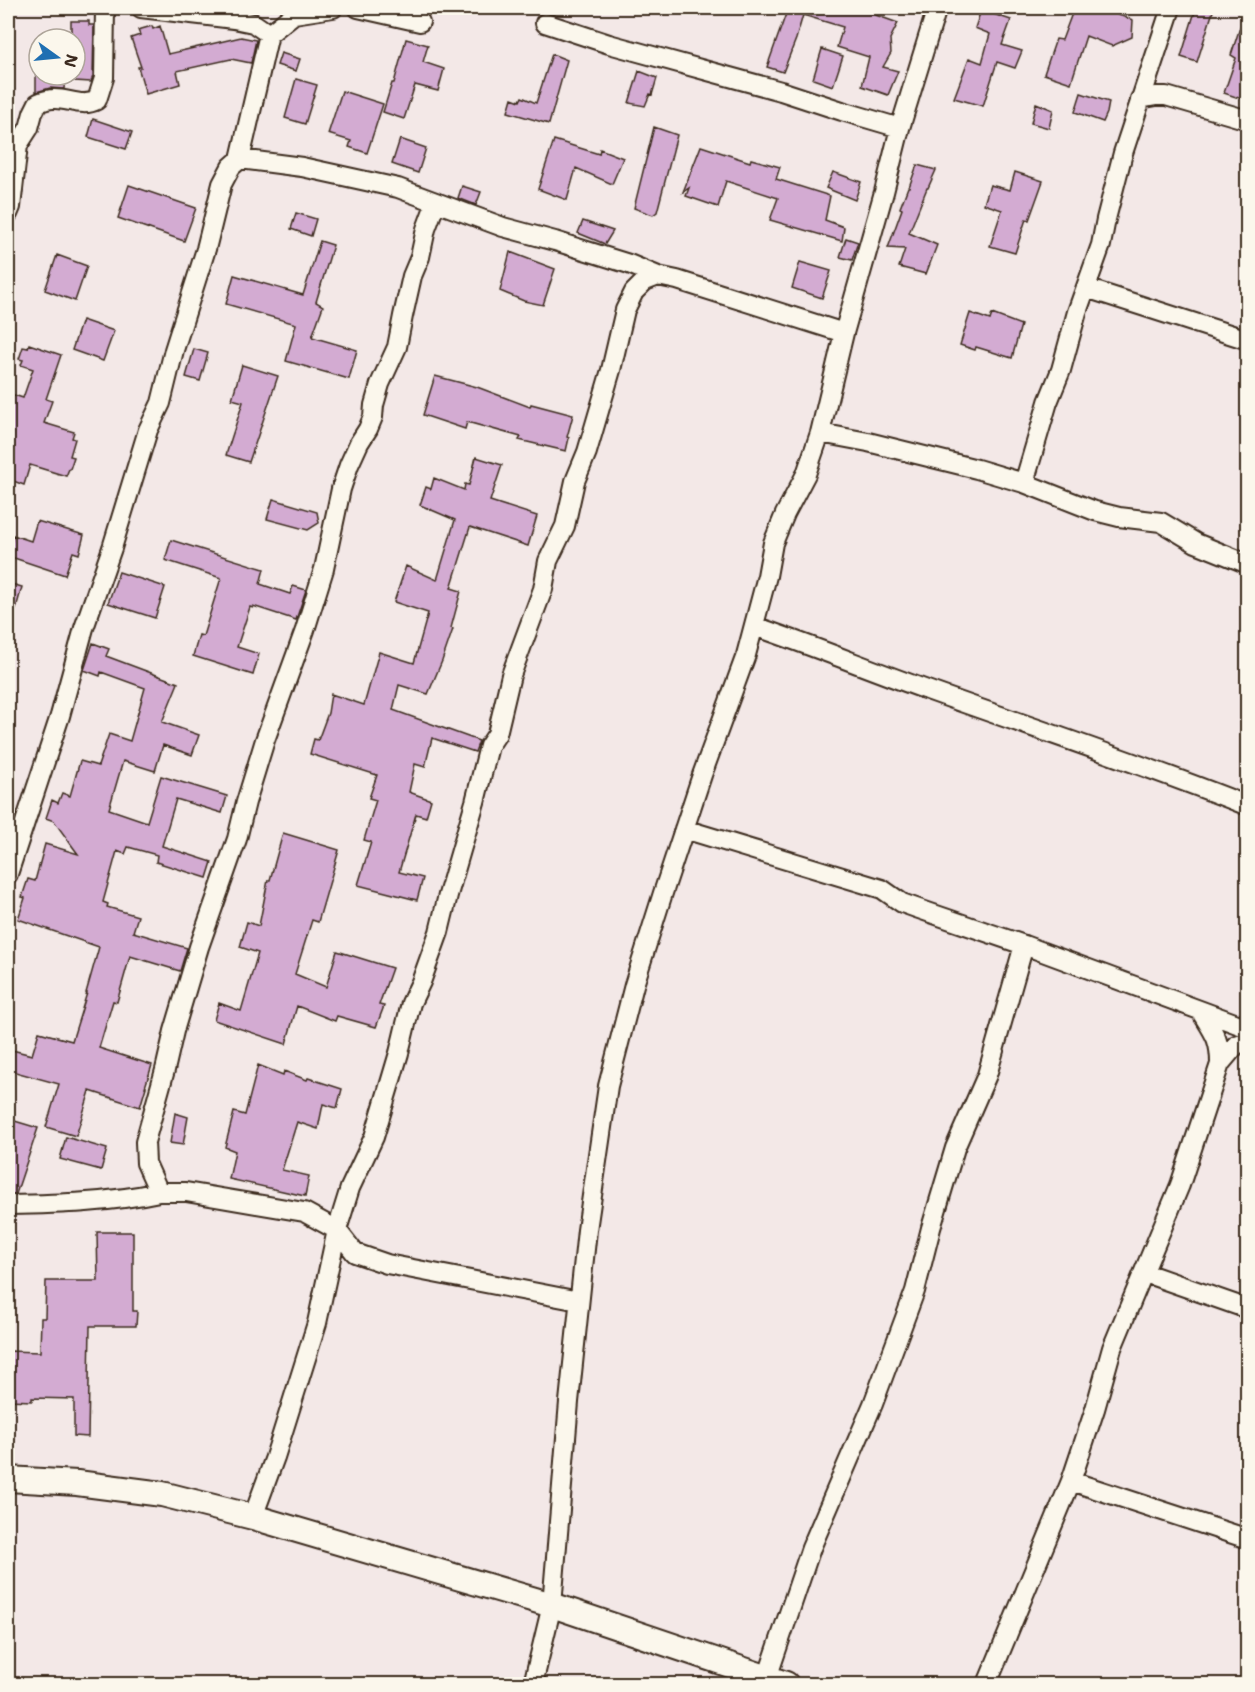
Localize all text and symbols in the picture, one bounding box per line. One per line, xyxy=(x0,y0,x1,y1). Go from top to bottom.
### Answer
north arrow xyxy=(27,27,87,87)
text: N xyxy=(59,52,83,70)

